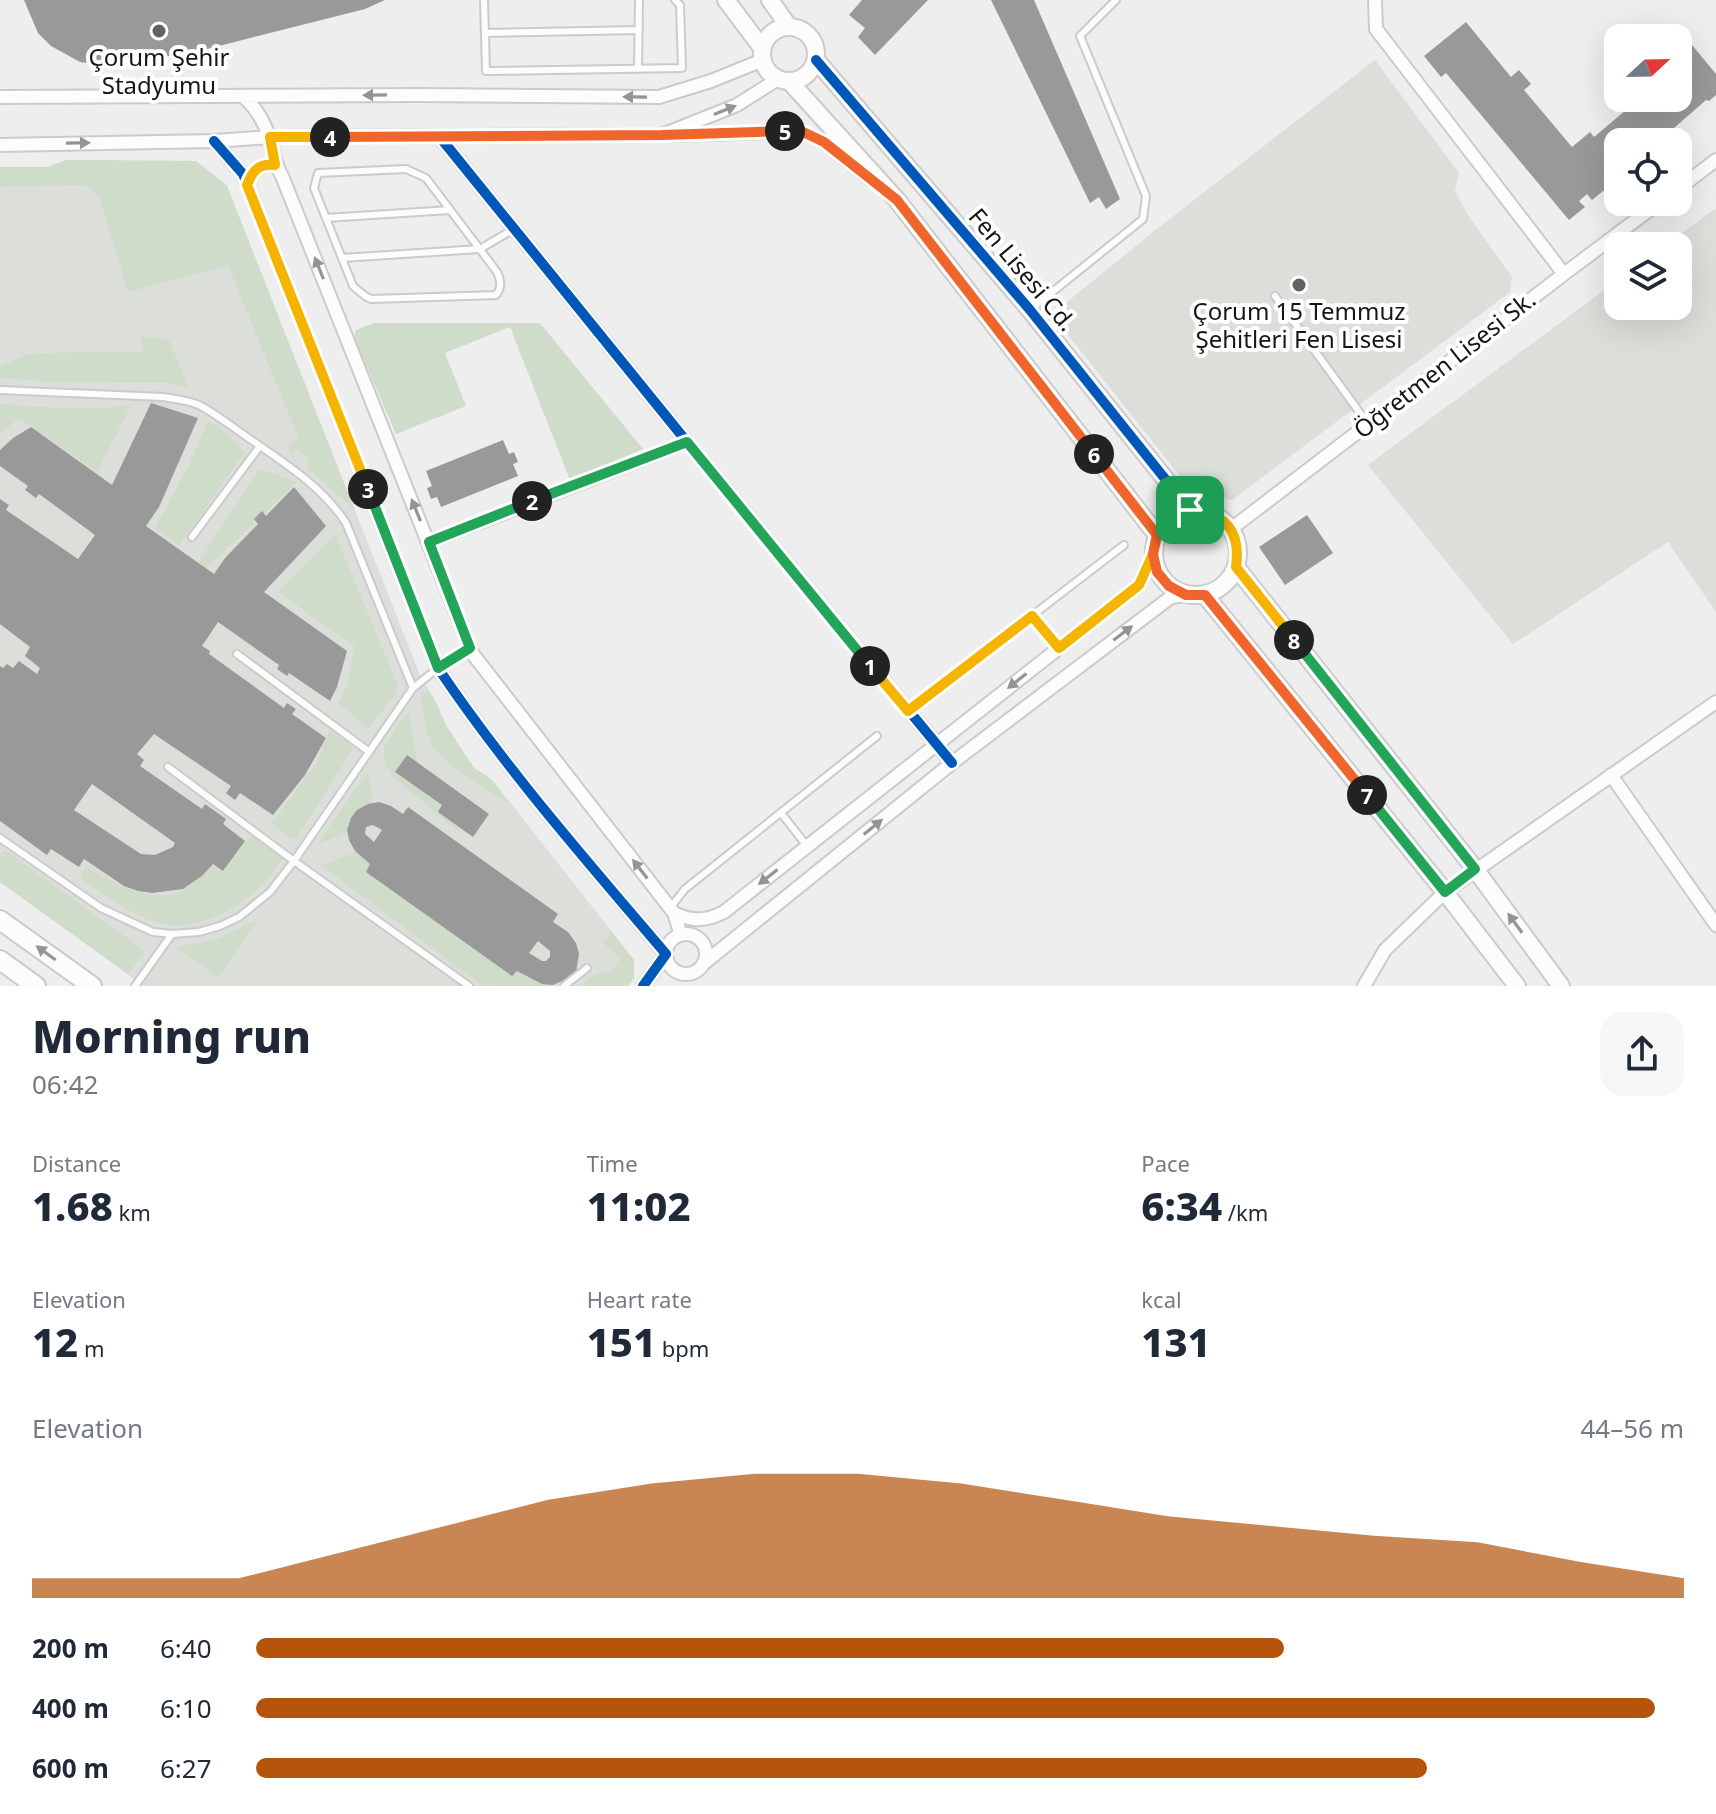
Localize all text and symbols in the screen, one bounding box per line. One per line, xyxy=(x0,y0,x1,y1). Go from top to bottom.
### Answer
marker: Çorum Şehir Stadyumu xyxy=(150,22,168,40)
north arrow xyxy=(1604,24,1692,112)
map controls xyxy=(1604,24,1692,320)
place label: Çorum Şehir Stadyumu xyxy=(89,40,229,101)
one-way arrow xyxy=(362,89,387,101)
one-way arrow xyxy=(622,91,647,103)
one-way arrow xyxy=(713,103,737,116)
pin: 5 xyxy=(765,111,805,151)
text: 5 xyxy=(779,116,791,146)
pin: 4 xyxy=(310,117,350,157)
text: 4 xyxy=(324,122,336,152)
button: locate xyxy=(1604,128,1692,216)
one-way arrow xyxy=(66,137,91,150)
street label: Fen Lisesi Cd. xyxy=(962,201,1084,338)
button: layers xyxy=(1604,232,1692,320)
one-way arrow xyxy=(312,256,325,280)
marker: Çorum 15 Temmuz Şehitleri Fen Lisesi xyxy=(1290,276,1308,294)
street label: Öğretmen Lisesi Sk. xyxy=(1346,282,1542,445)
place label: Çorum 15 Temmuz Şehitleri Fen Lisesi xyxy=(1193,294,1406,355)
pin: 6 xyxy=(1074,434,1114,474)
text: 6 xyxy=(1088,439,1100,469)
pin: 3 xyxy=(348,469,388,509)
text: 3 xyxy=(362,474,374,504)
pin xyxy=(1156,476,1224,544)
pin: 2 xyxy=(512,481,552,521)
text: 2 xyxy=(526,486,538,516)
icon: arrive xyxy=(1168,488,1212,532)
one-way arrow xyxy=(409,498,422,522)
pin: 8 xyxy=(1274,620,1314,660)
text: 8 xyxy=(1288,625,1300,655)
one-way arrow xyxy=(1112,626,1133,642)
pin: 1 xyxy=(850,646,890,686)
text: 1 xyxy=(864,651,876,681)
one-way arrow xyxy=(1007,673,1027,689)
pin: 7 xyxy=(1347,775,1387,815)
text: 7 xyxy=(1361,780,1373,810)
one-way arrow xyxy=(863,819,883,836)
one-way arrow xyxy=(633,859,649,879)
one-way arrow xyxy=(758,868,778,884)
one-way arrow xyxy=(1508,913,1524,933)
one-way arrow xyxy=(35,946,56,961)
text: Morning run xyxy=(32,1006,311,1066)
button: share xyxy=(1600,1012,1684,1096)
text: 06:42 xyxy=(32,1066,98,1102)
text: Distance xyxy=(32,1148,121,1178)
text: Time xyxy=(587,1148,638,1178)
text: Pace xyxy=(1141,1148,1190,1178)
text: 1.68 xyxy=(32,1178,113,1233)
text: 11:02 xyxy=(587,1178,691,1233)
text: 6:34 xyxy=(1141,1178,1222,1233)
text: km xyxy=(113,1197,151,1227)
text: /km xyxy=(1222,1197,1268,1227)
text: Elevation xyxy=(32,1284,126,1314)
text: Heart rate xyxy=(587,1284,692,1314)
text: kcal xyxy=(1141,1284,1182,1314)
text: 12 xyxy=(32,1314,78,1369)
text: 151 xyxy=(587,1314,656,1369)
text: 131 xyxy=(1141,1314,1211,1369)
text: m xyxy=(78,1333,105,1363)
text: bpm xyxy=(656,1333,709,1363)
text: Elevation xyxy=(32,1410,143,1446)
text: 44–56 m xyxy=(1580,1410,1684,1446)
text: 200 m xyxy=(32,1630,109,1666)
text: 6:40 xyxy=(160,1630,212,1666)
text: 400 m xyxy=(32,1690,109,1726)
text: 6:10 xyxy=(160,1690,212,1726)
text: 600 m xyxy=(32,1750,109,1786)
text: 6:27 xyxy=(160,1750,212,1786)

